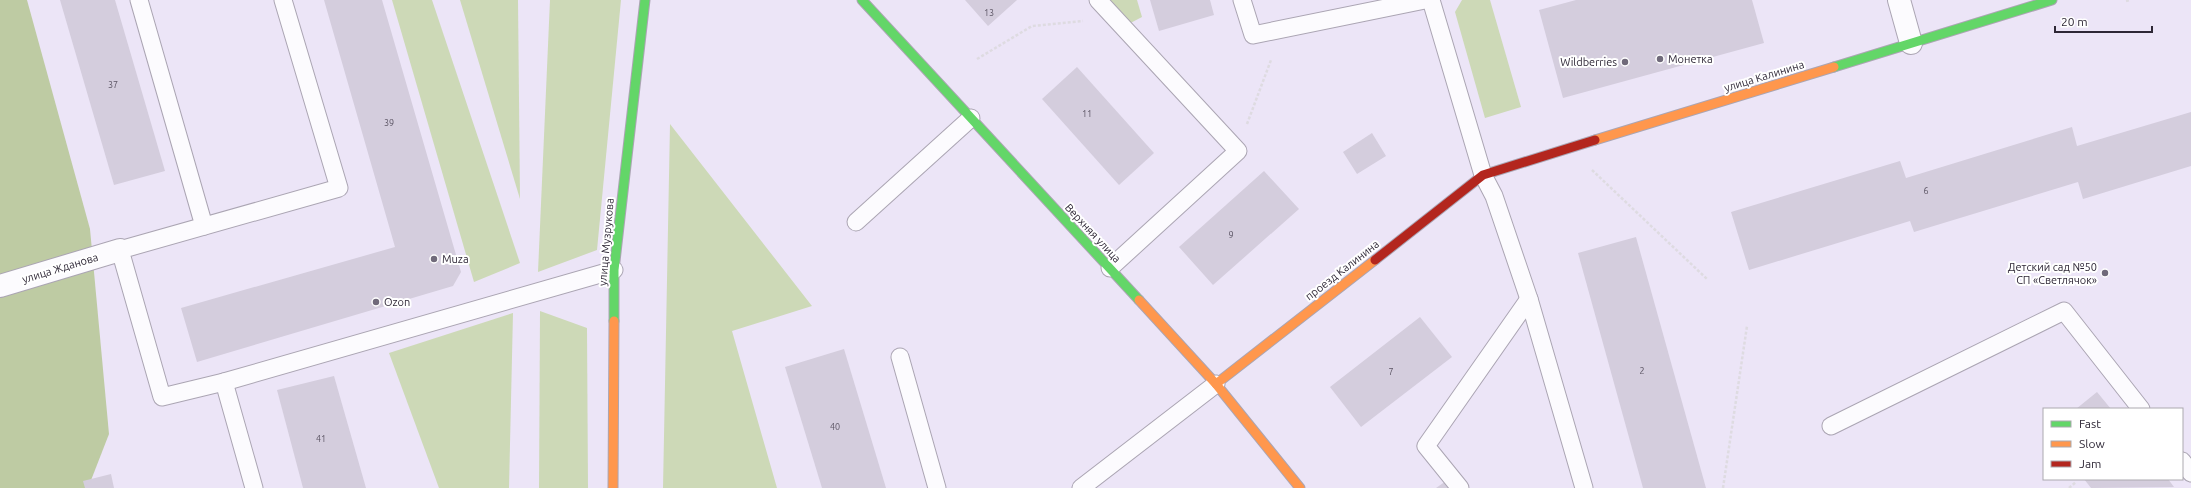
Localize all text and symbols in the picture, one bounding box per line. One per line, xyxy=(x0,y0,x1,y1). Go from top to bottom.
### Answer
house number: 13 xyxy=(984,8,994,18)
scale bar xyxy=(2055,8,2152,34)
text: 20 m xyxy=(2061,15,2088,28)
place label: Монетка xyxy=(1668,53,1713,65)
marker: Монетка xyxy=(1655,54,1665,64)
place label: Wildberries xyxy=(1560,56,1617,68)
marker: Wildberries xyxy=(1620,57,1630,67)
street label: улица Калинина xyxy=(1723,58,1805,94)
house number: 37 xyxy=(108,80,118,90)
house number: 11 xyxy=(1082,109,1092,119)
house number: 39 xyxy=(384,118,394,128)
house number: 6 xyxy=(1923,186,1929,196)
street label: улица Музрукова xyxy=(596,198,616,286)
street label: Верхняя улица xyxy=(1063,201,1123,265)
house number: 9 xyxy=(1228,230,1234,240)
street label: проезд Калинина xyxy=(1303,238,1381,302)
street label: улица Жданова xyxy=(20,251,100,285)
place label: Muza xyxy=(442,253,469,265)
marker: Muza xyxy=(429,254,439,264)
place label: Детский сад №50 СП «Светлячок» xyxy=(2008,261,2097,286)
marker: Детский сад №50 СП «Светлячок» xyxy=(2100,268,2110,278)
place label: Ozon xyxy=(384,296,410,308)
marker: Ozon xyxy=(371,297,381,307)
house number: 2 xyxy=(1639,366,1645,376)
house number: 7 xyxy=(1388,367,1394,377)
legend xyxy=(2043,408,2183,480)
text: Fast xyxy=(2079,417,2101,430)
house number: 40 xyxy=(830,422,840,432)
house number: 41 xyxy=(316,434,326,444)
text: Slow xyxy=(2079,437,2105,450)
text: Jam xyxy=(2079,457,2101,470)

